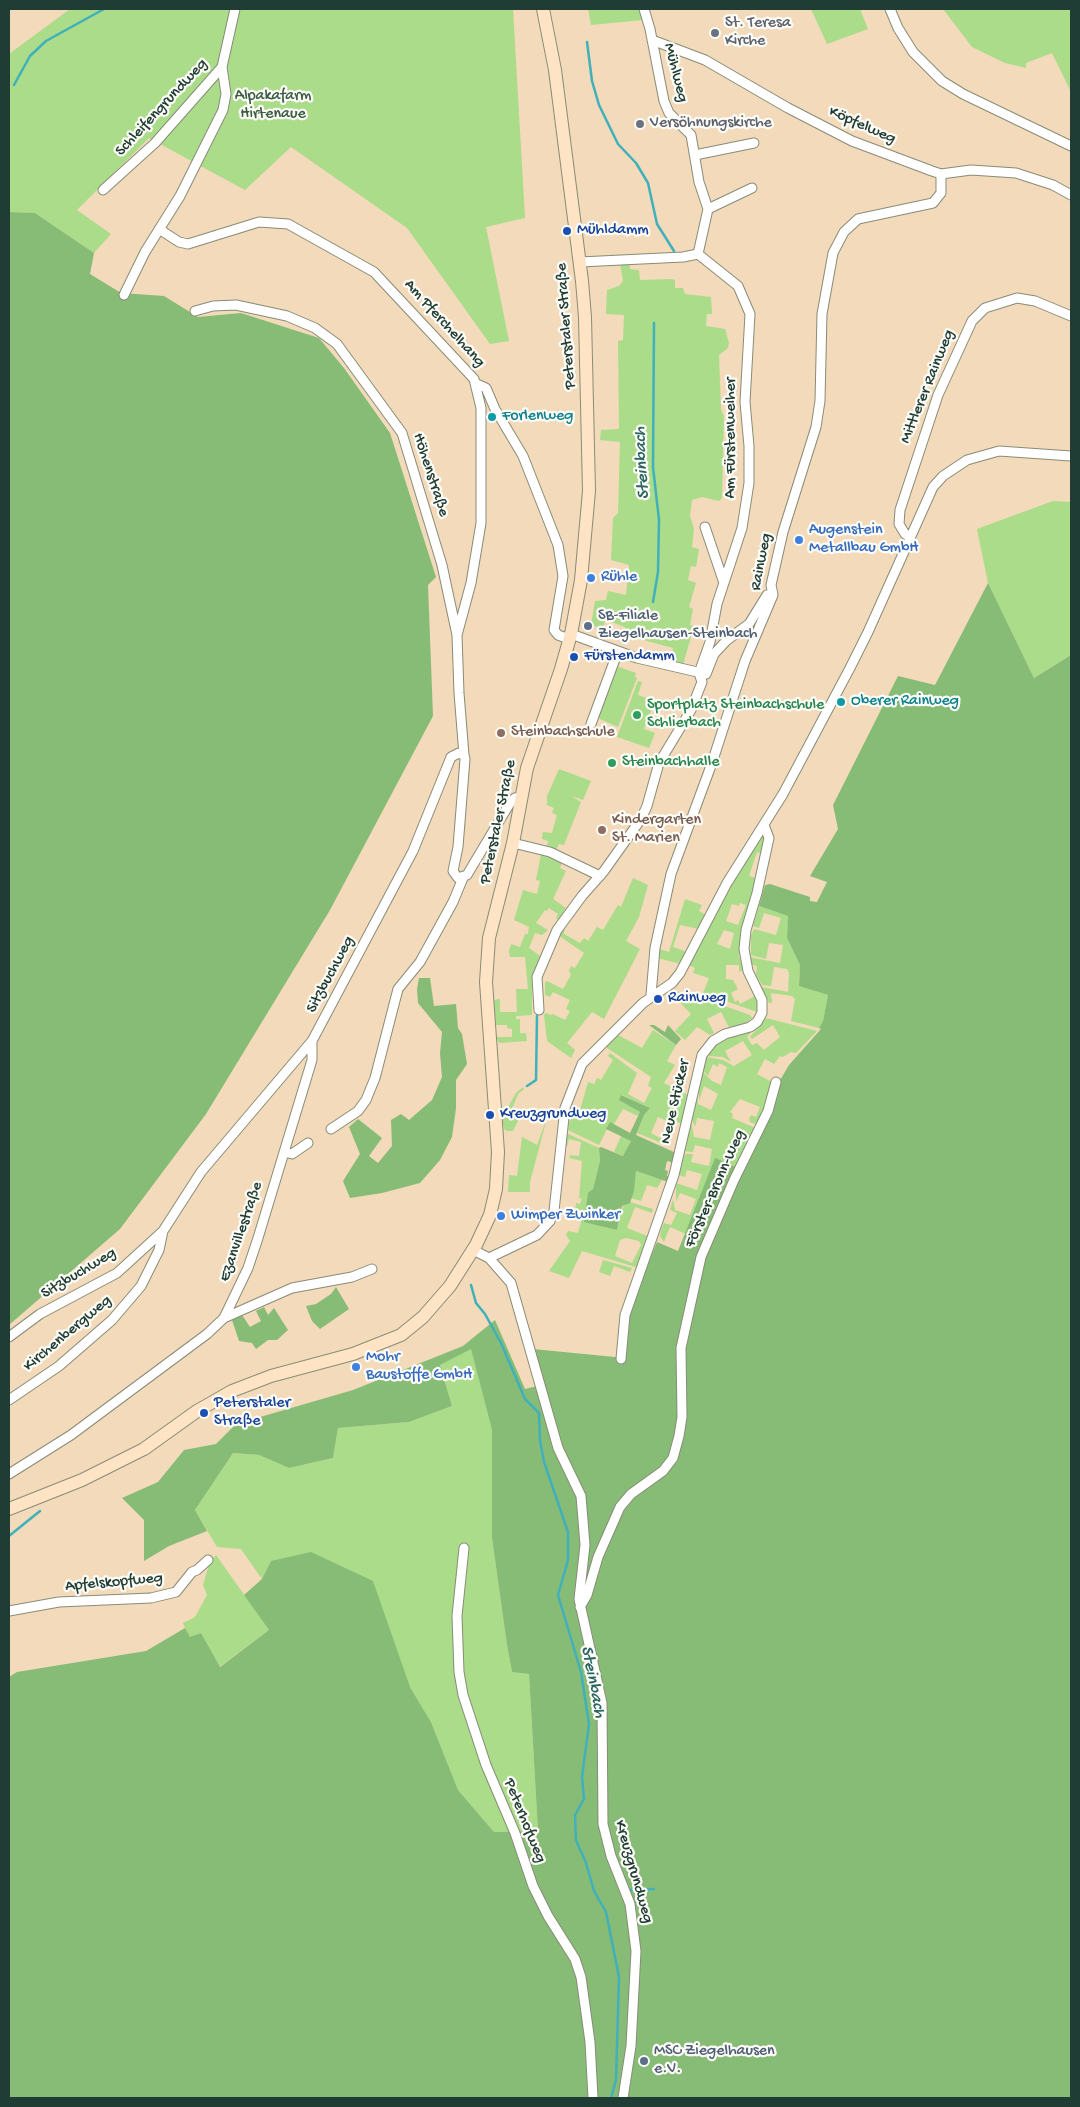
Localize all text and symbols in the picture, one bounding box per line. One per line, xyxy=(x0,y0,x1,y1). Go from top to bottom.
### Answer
place label: St. Teresa Kirche xyxy=(725,14,791,52)
marker: St. Teresa Kirche xyxy=(709,27,721,39)
street label: Mühlweg xyxy=(658,41,692,105)
street label: Schleifengrundweg xyxy=(112,55,212,161)
park label: Alpakafarm Hirtenaue xyxy=(235,87,311,125)
street label: Köpfelweg xyxy=(825,103,899,149)
place label: Versöhnungskirche xyxy=(650,114,772,134)
marker: Versöhnungskirche xyxy=(634,118,646,130)
place label: Mühldamm xyxy=(577,221,649,241)
marker: Mühldamm xyxy=(561,225,573,237)
street label: Peterstaler Straße xyxy=(553,262,581,390)
street label: Am Pferchelhang xyxy=(399,276,489,372)
street label: Mittlerer Rainweg xyxy=(896,327,960,447)
street label: Am Fürstenweiher xyxy=(722,378,742,498)
place label: Forlenweg xyxy=(502,407,573,427)
marker: Forlenweg xyxy=(486,411,498,423)
water label: Steinbach xyxy=(630,426,656,500)
street label: Höhenstraße xyxy=(407,431,453,519)
place label: Augenstein Metallbau GmbH xyxy=(809,521,918,559)
street label: Rainweg xyxy=(747,532,777,592)
marker: Augenstein Metallbau GmbH xyxy=(793,534,805,546)
place label: Rühle xyxy=(601,568,637,588)
marker: Rühle xyxy=(585,572,597,584)
place label: SB-Filiale Ziegelhausen-Steinbach xyxy=(598,607,757,645)
marker: SB-Filiale Ziegelhausen-Steinbach xyxy=(582,620,594,632)
place label: Fürstendamm xyxy=(584,647,675,667)
marker: Fürstendamm xyxy=(568,651,580,663)
place label: Oberer Rainweg xyxy=(851,692,959,712)
place label: Sportplatz Steinbachschule Schlierbach xyxy=(647,696,824,734)
marker: Oberer Rainweg xyxy=(835,696,847,708)
marker: Sportplatz Steinbachschule Schlierbach xyxy=(631,709,643,721)
place label: Steinbachschule xyxy=(511,723,615,743)
marker: Steinbachschule xyxy=(495,727,507,739)
place label: Steinbachhalle xyxy=(622,753,719,773)
marker: Steinbachhalle xyxy=(606,757,618,769)
street label: Peterstaler Straße xyxy=(476,758,522,886)
place label: Kindergarten St. Marien xyxy=(612,811,701,849)
marker: Kindergarten St. Marien xyxy=(596,824,608,836)
street label: Sitzbuchweg xyxy=(303,933,359,1017)
place label: Rainweg xyxy=(668,989,726,1009)
marker: Rainweg xyxy=(652,993,664,1005)
street label: Neue Stücker xyxy=(657,1058,695,1146)
place label: Kreuzgrundweg xyxy=(500,1105,606,1125)
marker: Kreuzgrundweg xyxy=(484,1109,496,1121)
street label: Förster-Bronn-Weg xyxy=(681,1127,751,1251)
street label: Ezanvillestraße xyxy=(216,1180,268,1284)
place label: Wimper Zwinker xyxy=(511,1206,620,1226)
marker: Wimper Zwinker xyxy=(495,1210,507,1222)
street label: Sitzbuchweg xyxy=(38,1244,120,1304)
street label: Kirchenbergweg xyxy=(20,1292,116,1376)
place label: Mohr Baustoffe GmbH xyxy=(366,1348,472,1386)
marker: Mohr Baustoffe GmbH xyxy=(350,1361,362,1373)
place label: Peterstaler Straße xyxy=(214,1394,290,1432)
marker: Peterstaler Straße xyxy=(198,1407,210,1419)
street label: Apfelskopfweg xyxy=(64,1569,164,1597)
water label: Steinbach xyxy=(574,1644,610,1720)
street label: Peterhofweg xyxy=(498,1776,550,1866)
street label: Kreuzgrundweg xyxy=(609,1818,657,1926)
place label: MSC Ziegelhausen e.V. xyxy=(654,2042,775,2080)
marker: MSC Ziegelhausen e.V. xyxy=(638,2055,650,2067)

